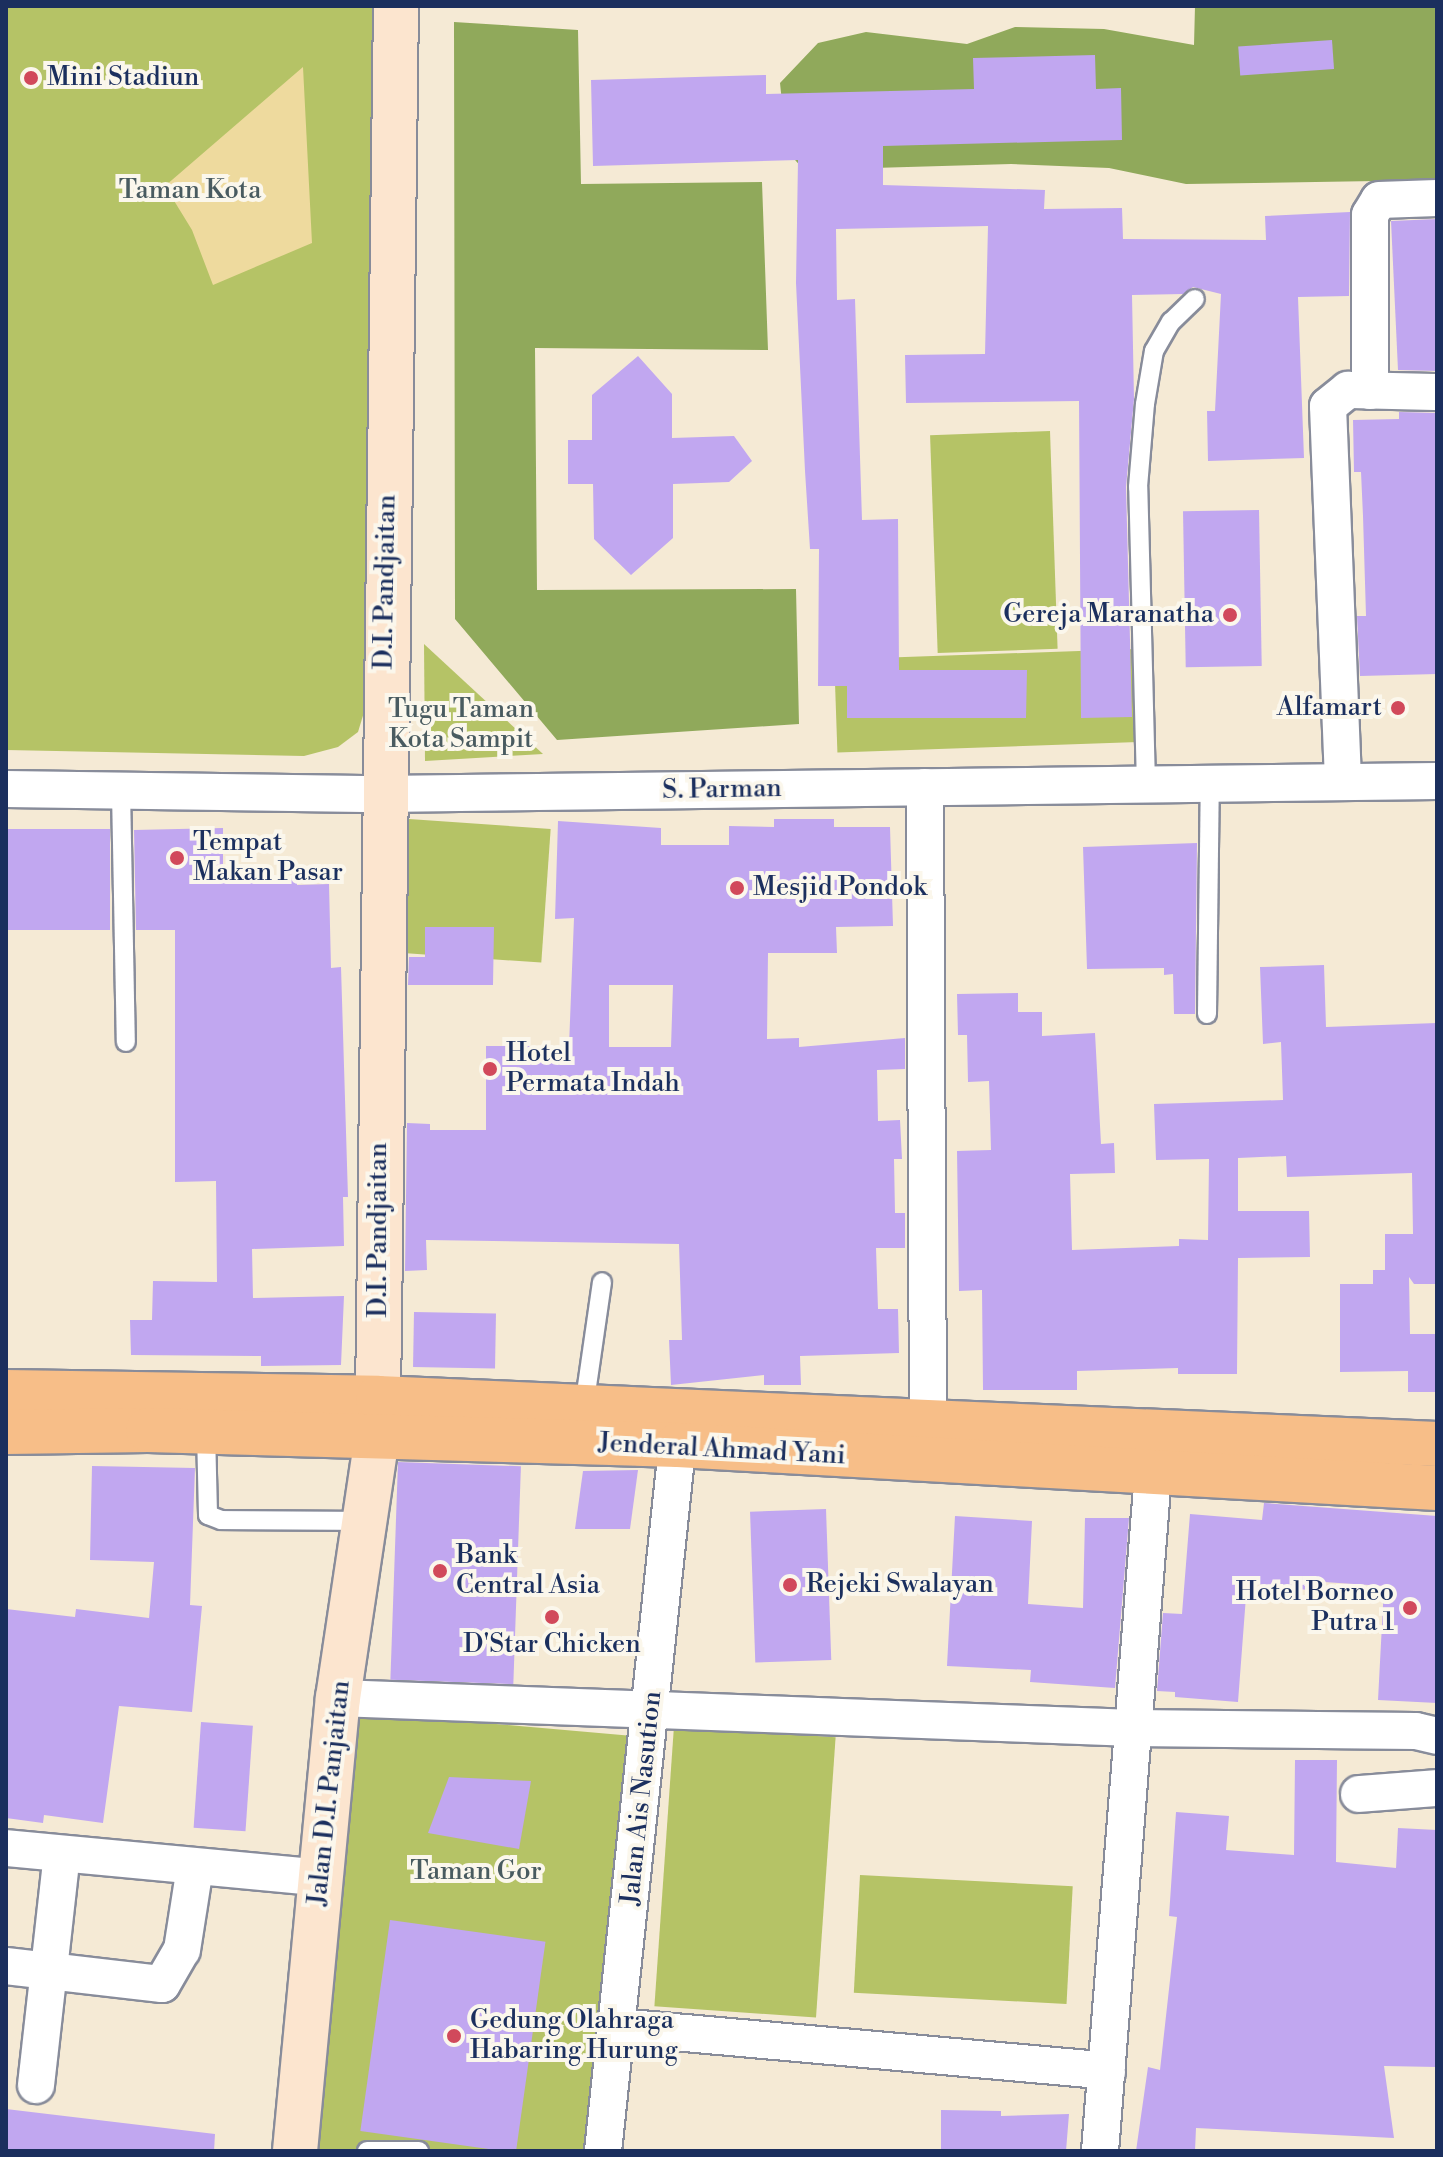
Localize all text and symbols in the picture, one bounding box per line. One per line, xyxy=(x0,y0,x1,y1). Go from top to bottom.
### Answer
place label: Mini Stadiun xyxy=(47,62,199,94)
marker: Mini Stadiun xyxy=(22,69,40,87)
park label: Taman Kota xyxy=(119,175,261,207)
street label: D.I. Pandjaitan xyxy=(369,494,403,670)
place label: Gereja Maranatha xyxy=(1003,599,1214,631)
marker: Gereja Maranatha xyxy=(1221,606,1239,624)
place label: Alfamart xyxy=(1277,692,1382,724)
park label: Tugu Taman Kota Sampit xyxy=(388,694,534,756)
marker: Alfamart xyxy=(1389,699,1407,717)
street label: S. Parman xyxy=(662,773,782,807)
place label: Tempat Makan Pasar xyxy=(193,827,343,888)
marker: Tempat Makan Pasar xyxy=(168,849,186,867)
place label: Mesjid Pondok xyxy=(753,872,927,904)
marker: Mesjid Pondok xyxy=(728,879,746,897)
place label: Hotel Permata Indah xyxy=(506,1038,680,1100)
marker: Hotel Permata Indah xyxy=(481,1060,499,1078)
street label: D.I. Pandjaitan xyxy=(363,1143,395,1317)
street label: Jenderal Ahmad Yani xyxy=(598,1428,846,1472)
place label: Bank Central Asia xyxy=(456,1540,600,1602)
marker: Bank Central Asia xyxy=(431,1562,449,1580)
place label: Rejeki Swalayan xyxy=(806,1569,994,1601)
marker: Rejeki Swalayan xyxy=(781,1576,799,1594)
place label: Hotel Borneo Putra 1 xyxy=(1236,1577,1394,1638)
marker: Hotel Borneo Putra 1 xyxy=(1401,1599,1419,1617)
marker: D'Star Chicken xyxy=(543,1608,561,1626)
place label: D'Star Chicken xyxy=(463,1629,641,1661)
street label: Jalan D.I. Panjaitan xyxy=(303,1679,357,1907)
street label: Jalan Ais Nasution xyxy=(615,1689,669,1907)
park label: Taman Gor xyxy=(410,1856,542,1888)
place label: Gedung Olahraga Habaring Hurung xyxy=(470,2005,678,2066)
marker: Gedung Olahraga Habaring Hurung xyxy=(445,2027,463,2045)

